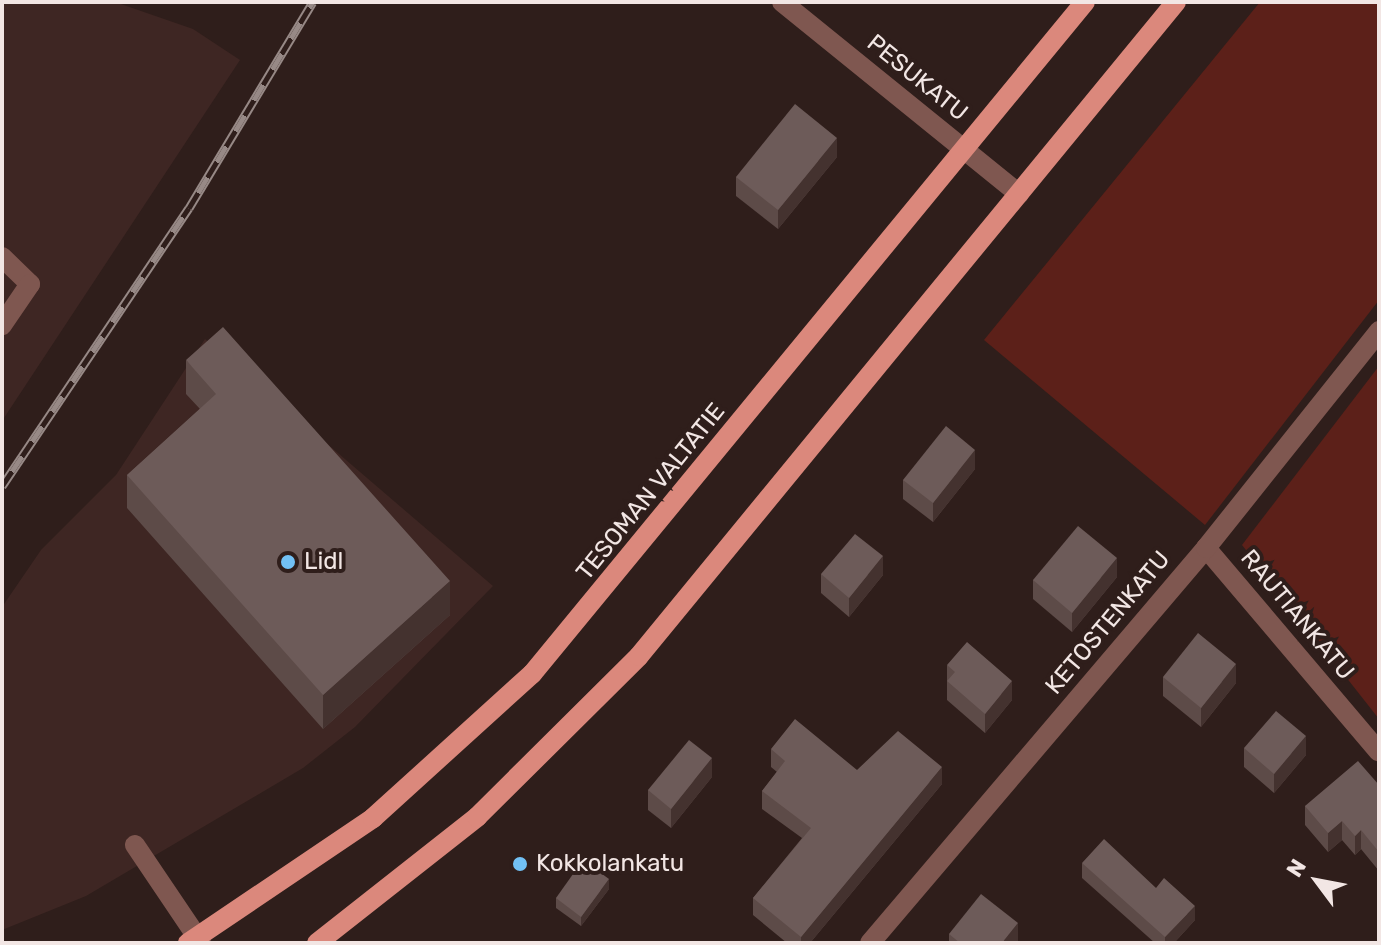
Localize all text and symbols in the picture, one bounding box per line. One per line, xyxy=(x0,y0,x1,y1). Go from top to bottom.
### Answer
street label: PESUKATU xyxy=(861,29,973,127)
street label: TESOMAN VALTATIE xyxy=(571,397,731,587)
street label: RAUTIANKATU xyxy=(1234,544,1360,686)
street label: KETOSTENKATU xyxy=(1040,546,1176,700)
place label: Lidl xyxy=(304,548,343,576)
marker: Lidl xyxy=(279,553,297,571)
north arrow xyxy=(1277,841,1357,921)
place label: Kokkolankatu xyxy=(536,850,684,878)
text: N xyxy=(1281,854,1312,882)
marker: Kokkolankatu xyxy=(511,855,529,873)

